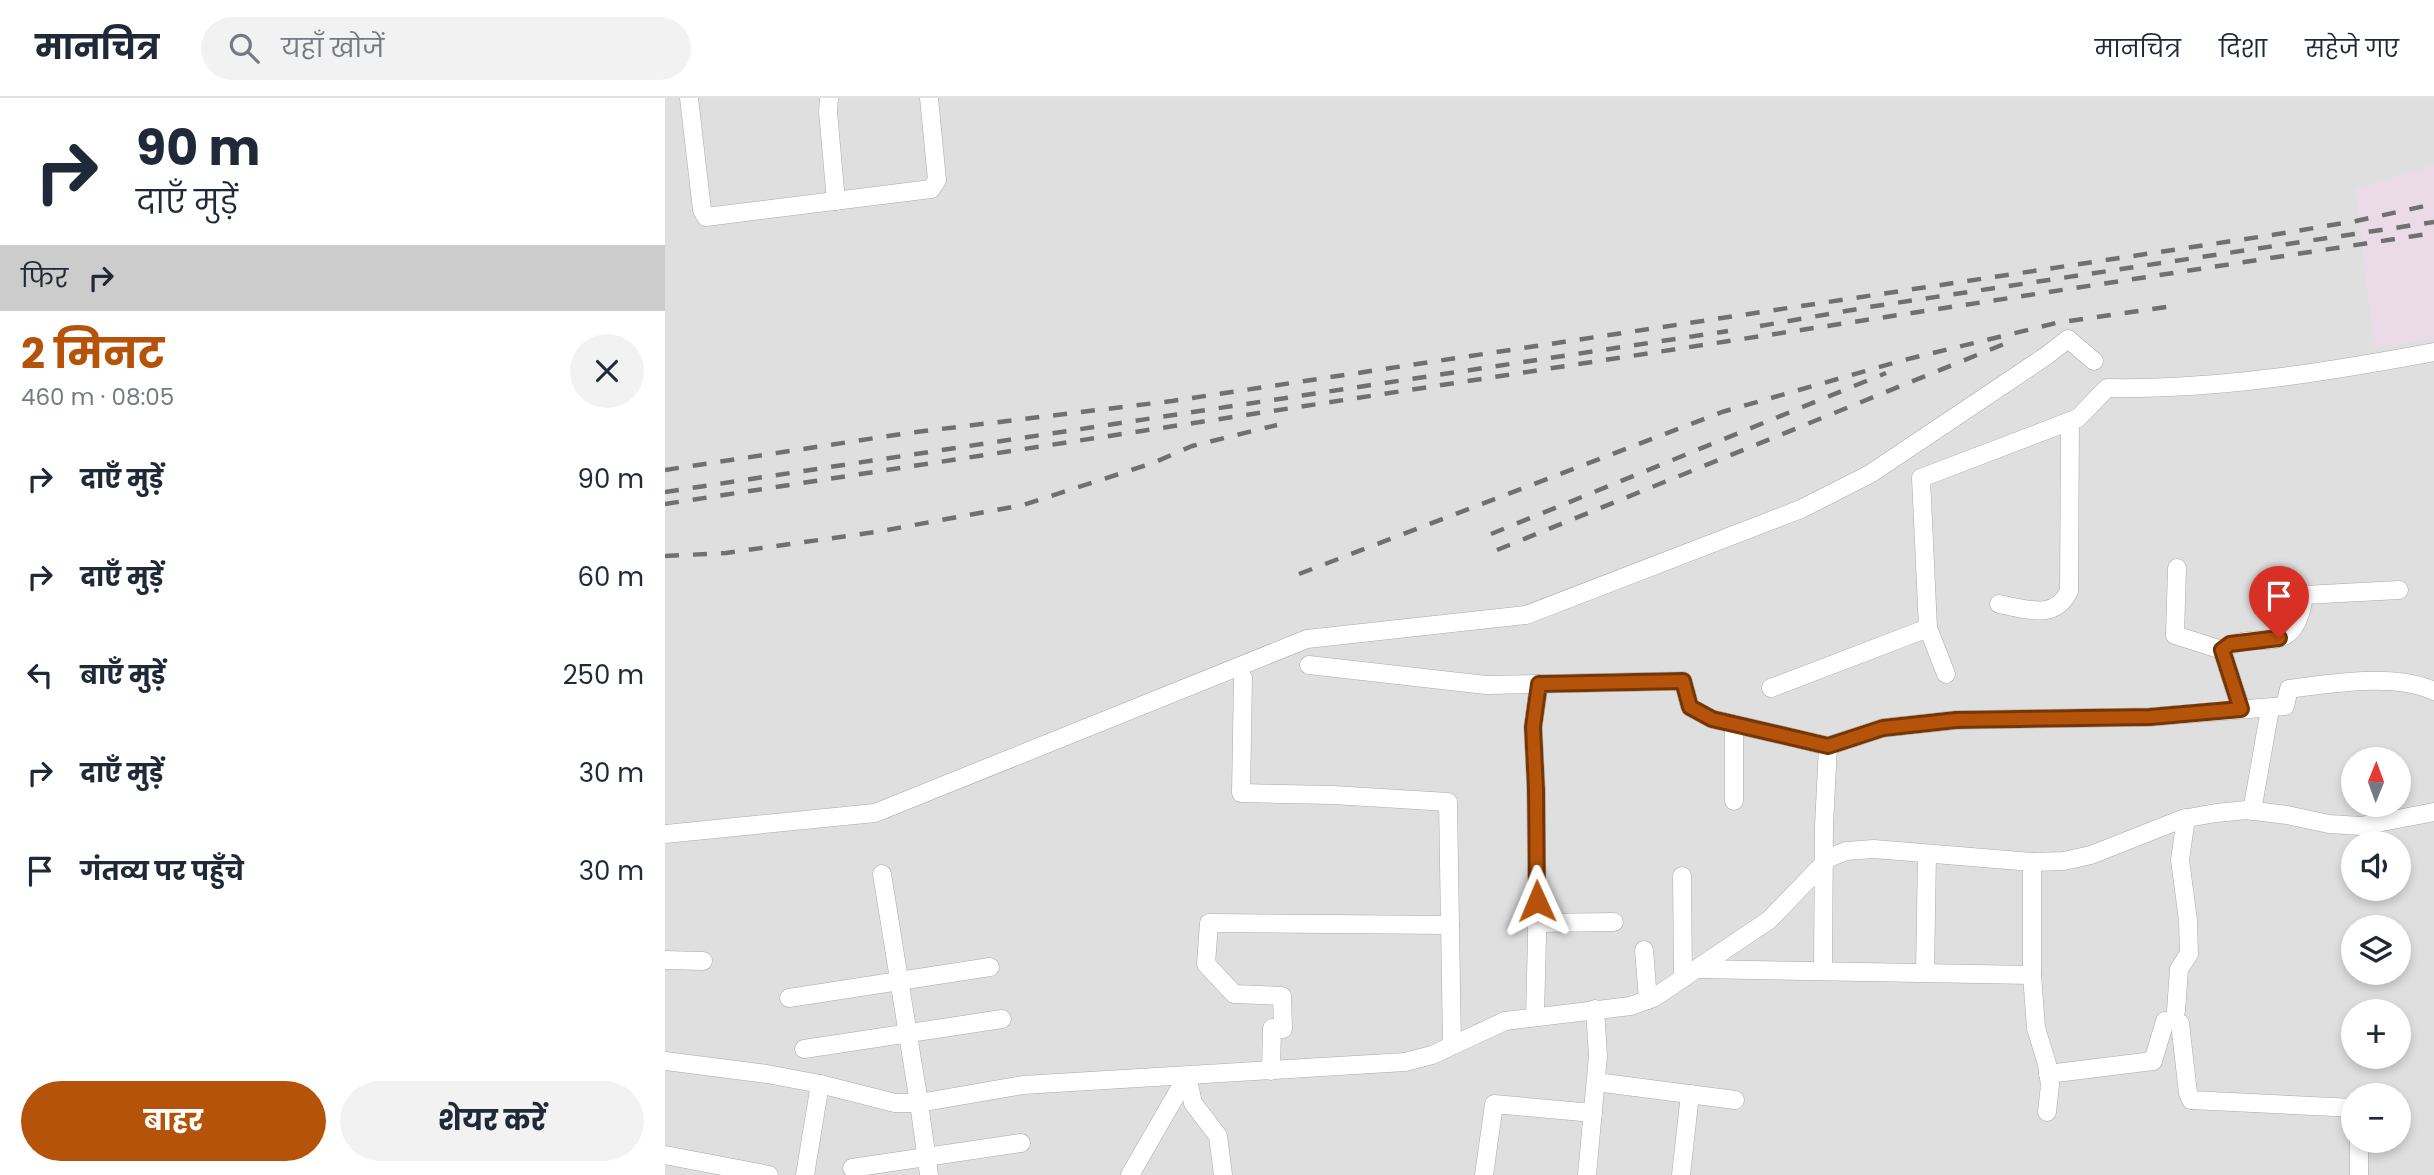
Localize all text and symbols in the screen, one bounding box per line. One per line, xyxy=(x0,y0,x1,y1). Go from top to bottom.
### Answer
search box xyxy=(201,17,691,80)
text: मानचित्र xyxy=(35,24,159,71)
icon: search xyxy=(225,29,263,67)
text: यहाँ खोजें xyxy=(281,30,384,66)
text: मानचित्र xyxy=(2095,32,2181,65)
text: दिशा xyxy=(2219,32,2267,65)
text: सहेजे गए xyxy=(2305,32,2399,65)
text: 90 m xyxy=(136,114,260,182)
icon: right xyxy=(21,126,112,217)
text: दाएँ मुड़ें xyxy=(136,179,238,224)
icon: right xyxy=(82,259,120,297)
text: फिर xyxy=(21,260,68,296)
text: 2 मिनट xyxy=(21,324,164,383)
button: close xyxy=(570,334,644,408)
text: 460 m · 08:05 xyxy=(21,381,174,413)
icon: right xyxy=(21,460,59,498)
text: दाएँ मुड़ें xyxy=(80,461,163,497)
text: 90 m xyxy=(578,461,644,497)
icon: right xyxy=(21,558,59,596)
text: दाएँ मुड़ें xyxy=(80,559,163,595)
text: 60 m xyxy=(577,559,644,595)
pin xyxy=(2249,566,2309,638)
icon: arrive xyxy=(2260,577,2298,615)
icon: left xyxy=(21,656,59,694)
text: बाएँ मुड़ें xyxy=(80,657,165,693)
text: 250 m xyxy=(563,657,644,693)
north arrow xyxy=(2341,747,2411,817)
map controls xyxy=(2341,747,2411,1153)
icon: right xyxy=(21,754,59,792)
text: दाएँ मुड़ें xyxy=(80,755,163,791)
text: 30 m xyxy=(579,755,644,791)
button: sound xyxy=(2341,831,2411,901)
icon: arrive xyxy=(21,852,59,890)
text: गंतव्य पर पहुँचे xyxy=(80,853,244,889)
text: 30 m xyxy=(579,853,644,889)
position arrow xyxy=(1500,864,1574,938)
button: layers xyxy=(2341,915,2411,985)
button: + xyxy=(2341,999,2411,1069)
button: बाहर xyxy=(21,1081,326,1161)
button: शेयर करें xyxy=(340,1081,644,1161)
button: − xyxy=(2341,1083,2411,1153)

